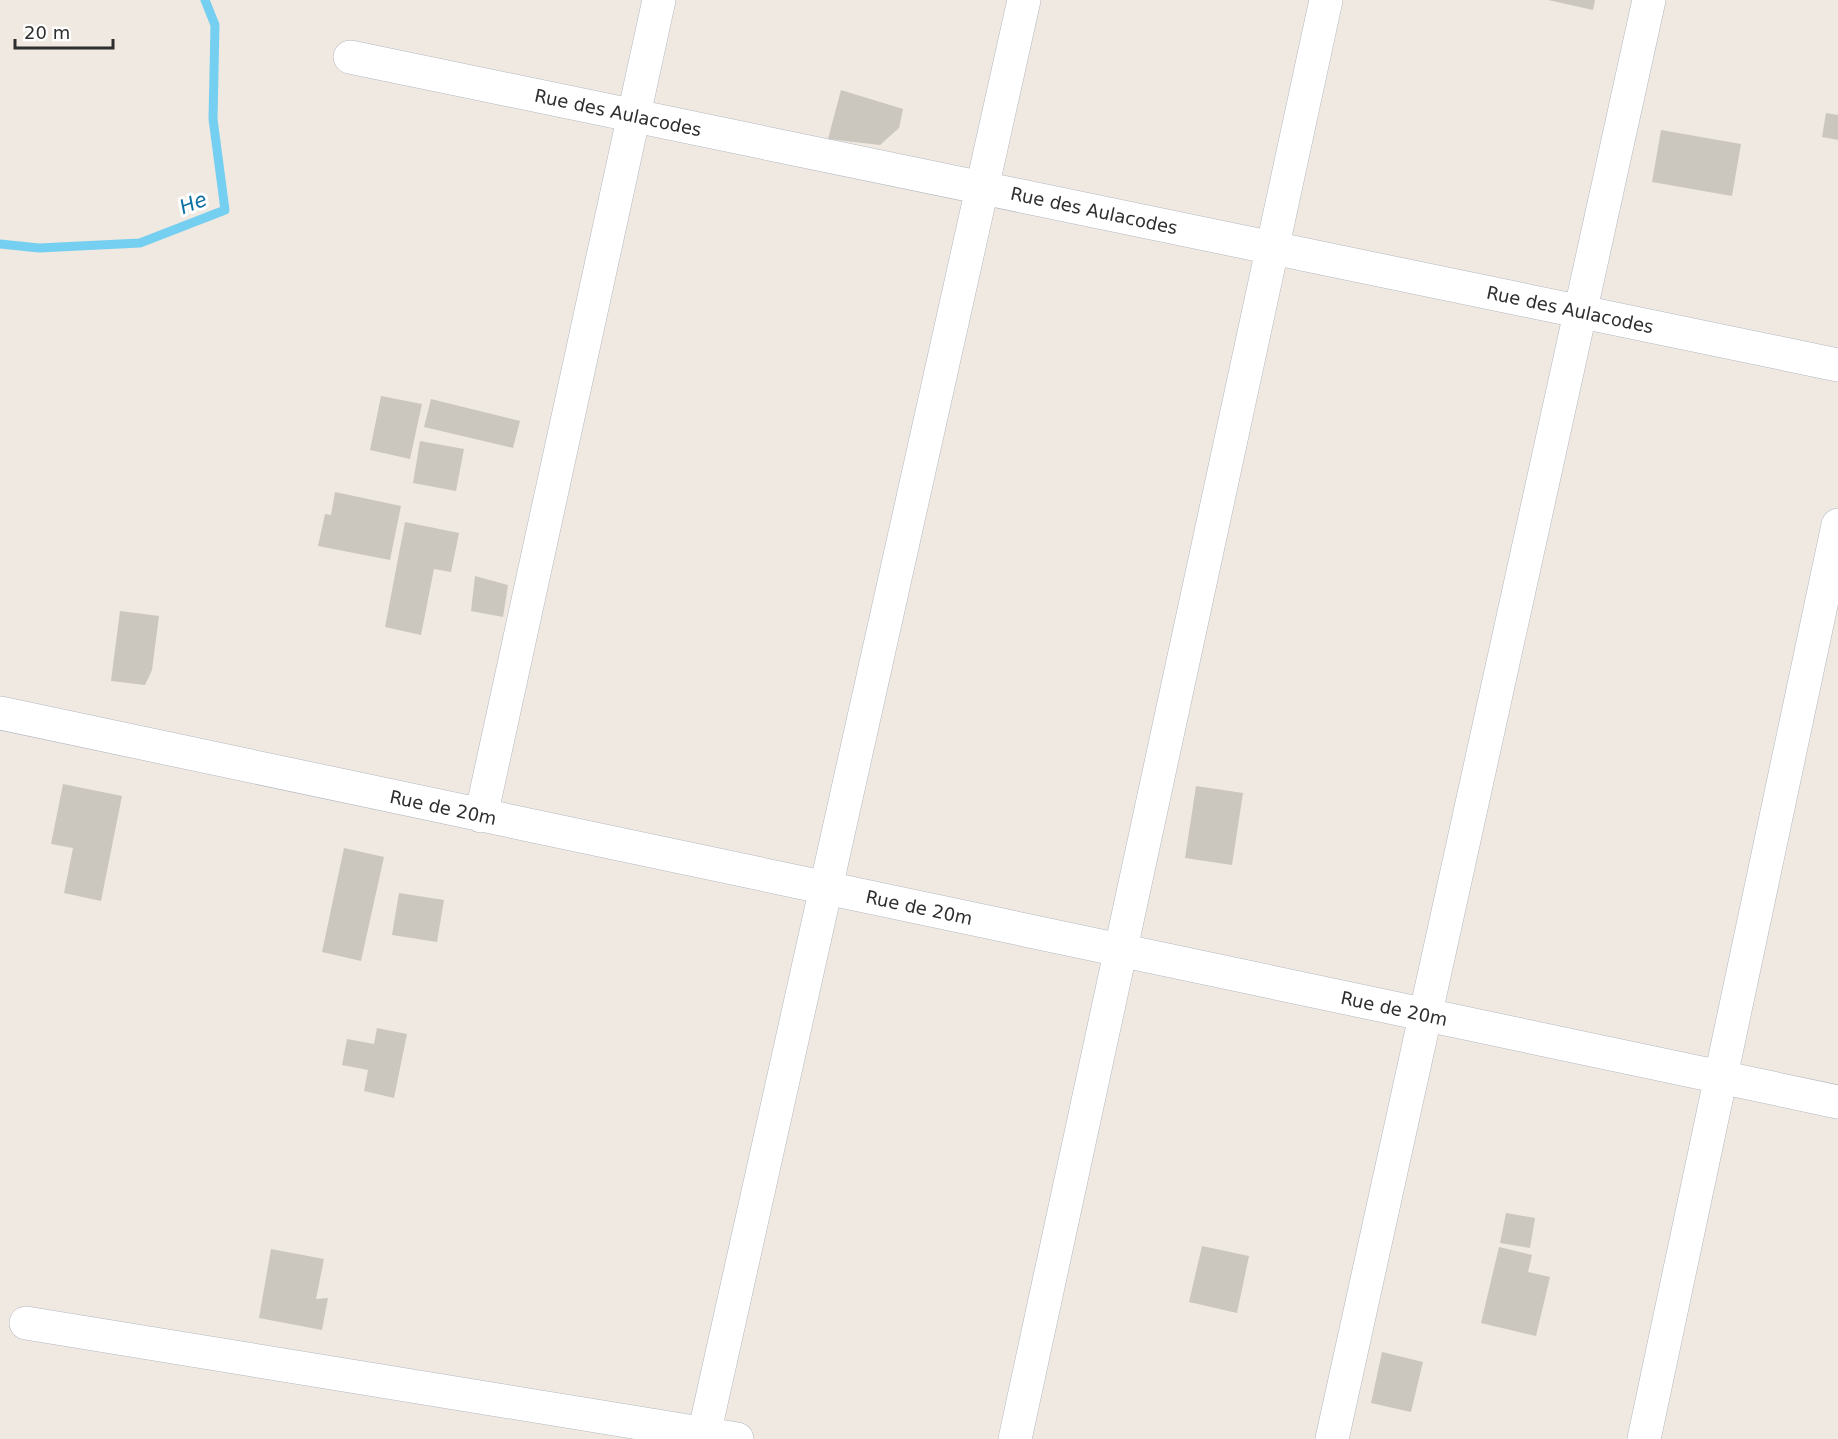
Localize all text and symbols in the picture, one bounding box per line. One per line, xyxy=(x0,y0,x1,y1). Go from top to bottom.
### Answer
scale bar xyxy=(15,12,112,50)
text: 20 m xyxy=(24,22,70,43)
street label: Rue des Aulacodes xyxy=(533,85,703,140)
street label: Rue des Aulacodes xyxy=(1009,183,1179,238)
water label: He xyxy=(176,187,210,219)
street label: Rue des Aulacodes xyxy=(1485,282,1655,337)
street label: Rue de 20m xyxy=(388,786,498,829)
street label: Rue de 20m xyxy=(864,886,974,929)
street label: Rue de 20m xyxy=(1339,987,1449,1030)

